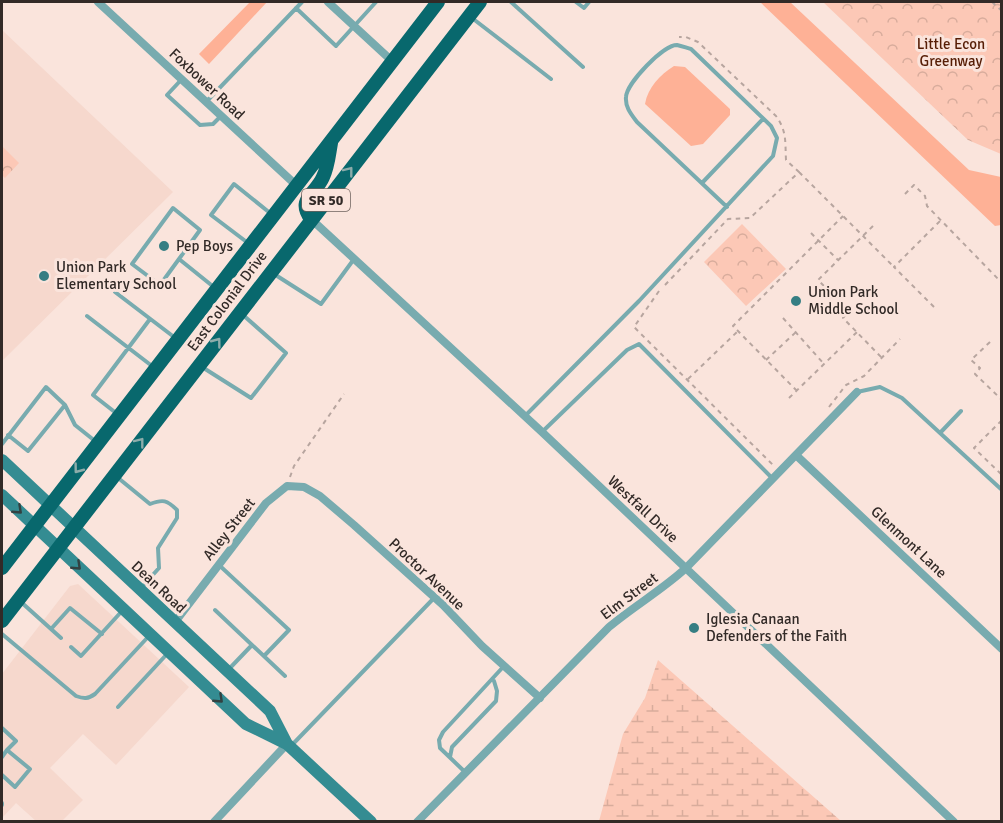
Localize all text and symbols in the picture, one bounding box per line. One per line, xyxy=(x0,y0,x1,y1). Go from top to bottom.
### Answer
park label: Little Econ Greenway xyxy=(917,35,985,70)
street label: Foxbower Road xyxy=(166,45,248,124)
one-way arrow xyxy=(341,166,352,177)
road number: SR 50 xyxy=(302,189,350,211)
place label: Pep Boys xyxy=(176,237,234,255)
marker: Pep Boys xyxy=(157,239,171,253)
street label: East Colonial Drive xyxy=(183,247,271,355)
place label: Union Park Elementary School xyxy=(56,258,177,293)
marker: Union Park Elementary School xyxy=(37,269,51,283)
place label: Union Park Middle School xyxy=(808,283,899,318)
marker: Union Park Middle School xyxy=(789,294,803,308)
one-way arrow xyxy=(210,338,221,349)
one-way arrow xyxy=(132,438,143,449)
one-way arrow xyxy=(74,462,85,473)
street label: Westfall Drive xyxy=(604,472,682,546)
street label: Alley Street xyxy=(199,494,259,564)
street label: Glenmont Lane xyxy=(867,502,951,582)
one-way arrow xyxy=(11,503,21,514)
street label: Proctor Avenue xyxy=(385,534,469,614)
street label: Dean Road xyxy=(128,557,190,617)
one-way arrow xyxy=(70,558,81,569)
street label: Elm Street xyxy=(597,569,661,623)
place label: Iglesia Canaan Defenders of the Faith xyxy=(706,610,847,645)
marker: Iglesia Canaan Defenders of the Faith xyxy=(687,621,701,635)
one-way arrow xyxy=(213,692,223,703)

